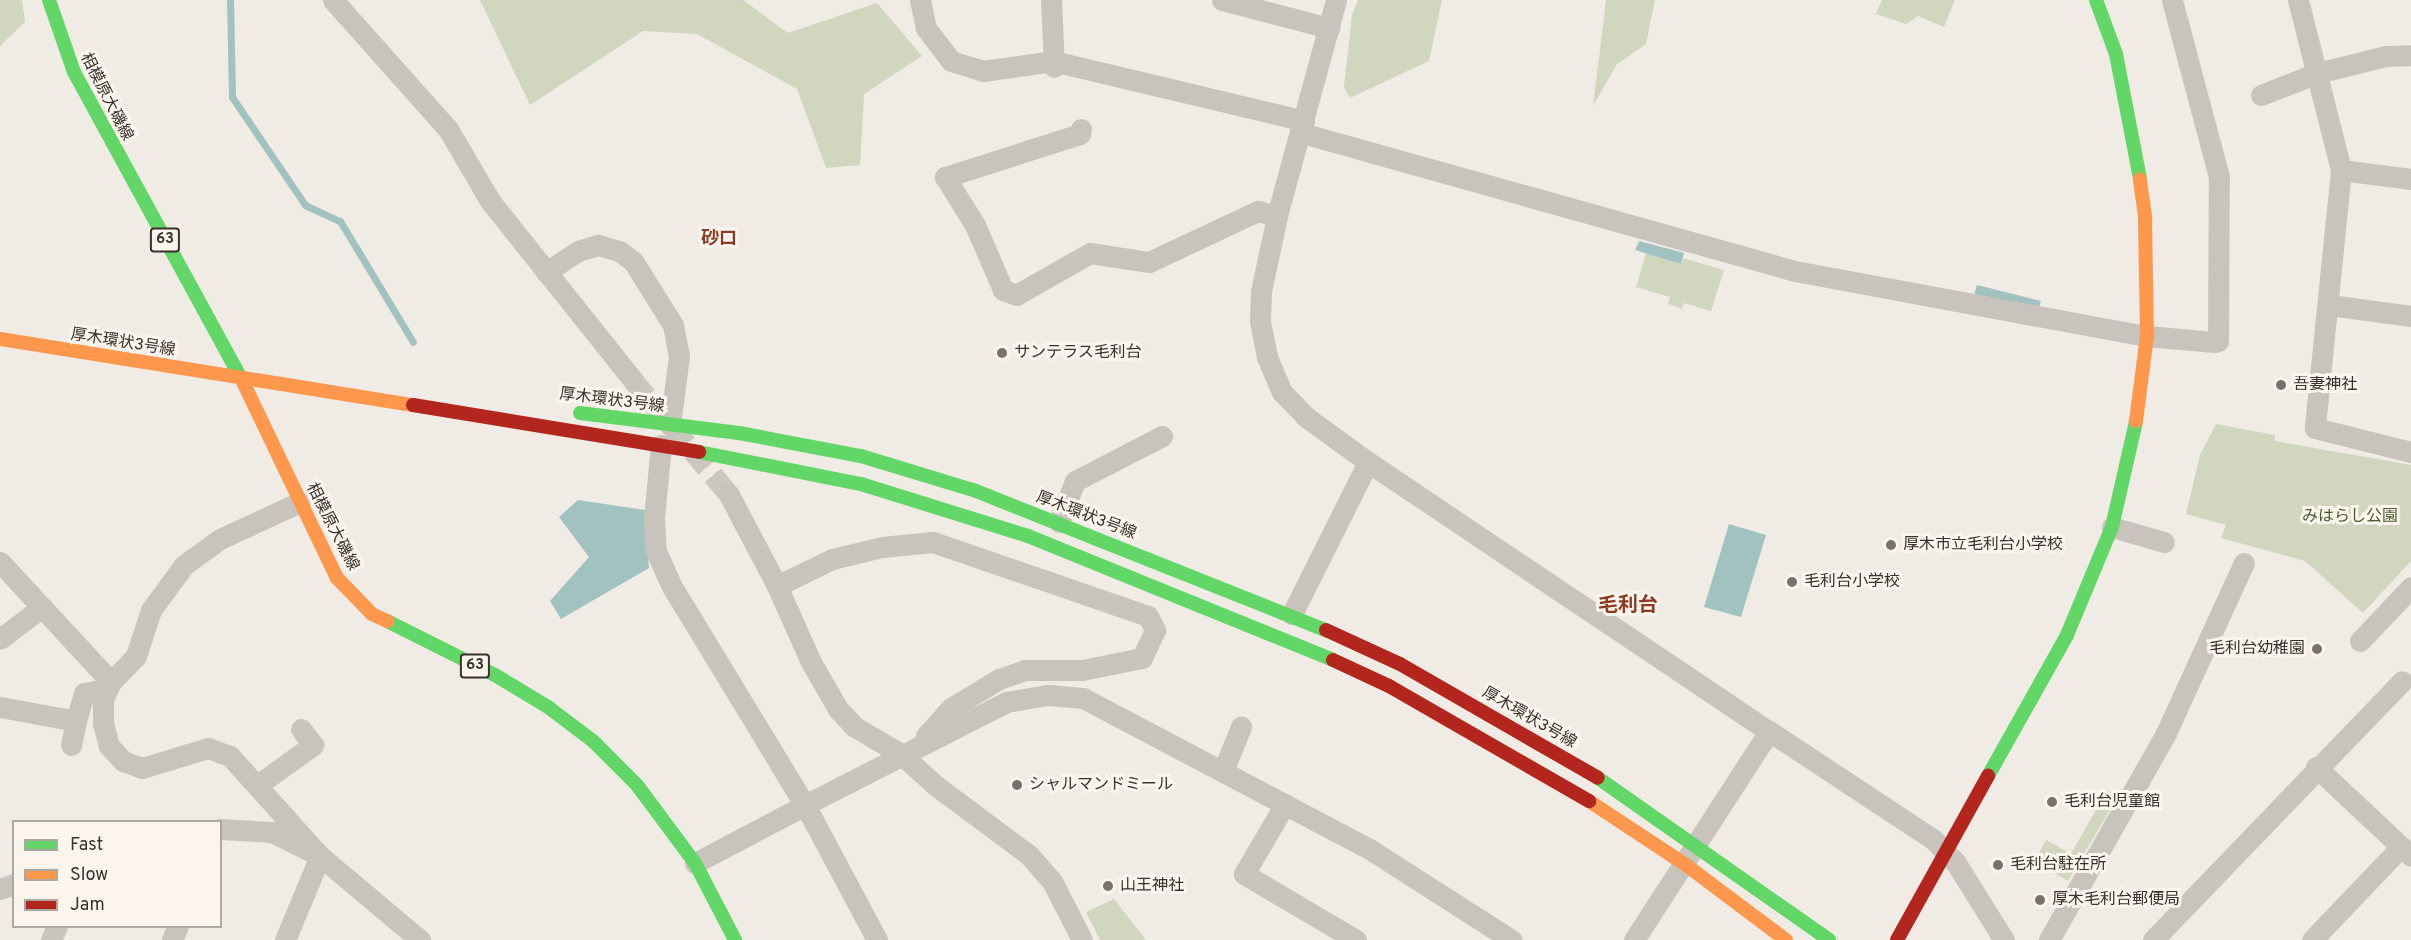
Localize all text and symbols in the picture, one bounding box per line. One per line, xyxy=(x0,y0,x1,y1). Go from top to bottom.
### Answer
street label: 相模原大磯線 xyxy=(76,50,136,144)
road number: 63 xyxy=(148,228,182,252)
district label: 砂口 xyxy=(701,229,737,251)
street label: 厚木環状3号線 xyxy=(69,325,177,361)
place label: サンテラス毛利台 xyxy=(1014,343,1142,363)
marker: サンテラス毛利台 xyxy=(995,346,1009,360)
place label: 吾妻神社 xyxy=(2293,375,2357,395)
marker: 吾妻神社 xyxy=(2274,378,2288,392)
street label: 厚木環状3号線 xyxy=(558,385,666,417)
street label: 相模原大磯線 xyxy=(302,480,362,574)
street label: 厚木環状3号線 xyxy=(1033,488,1139,544)
park label: みはらし公園 xyxy=(2302,507,2398,527)
place label: 厚木市立毛利台小学校 xyxy=(1903,535,2063,555)
marker: 厚木市立毛利台小学校 xyxy=(1884,538,1898,552)
place label: 毛利台小学校 xyxy=(1804,572,1900,592)
marker: 毛利台小学校 xyxy=(1785,575,1799,589)
district label: 毛利台 xyxy=(1598,594,1658,618)
place label: 毛利台幼稚園 xyxy=(2209,639,2305,659)
marker: 毛利台幼稚園 xyxy=(2310,642,2324,656)
road number: 63 xyxy=(458,654,492,678)
street label: 厚木環状3号線 xyxy=(1478,683,1580,753)
place label: シャルマンドミール xyxy=(1029,775,1173,795)
marker: シャルマンドミール xyxy=(1010,778,1024,792)
place label: 毛利台児童館 xyxy=(2064,792,2160,812)
marker: 毛利台児童館 xyxy=(2045,795,2059,809)
legend xyxy=(12,820,222,928)
text: Fast xyxy=(70,834,103,857)
place label: 毛利台駐在所 xyxy=(2010,855,2106,875)
marker: 毛利台駐在所 xyxy=(1991,858,2005,872)
text: Slow xyxy=(70,864,108,887)
place label: 山王神社 xyxy=(1120,876,1184,896)
marker: 山王神社 xyxy=(1101,879,1115,893)
place label: 厚木毛利台郵便局 xyxy=(2052,890,2180,910)
marker: 厚木毛利台郵便局 xyxy=(2033,893,2047,907)
text: Jam xyxy=(70,894,105,917)

